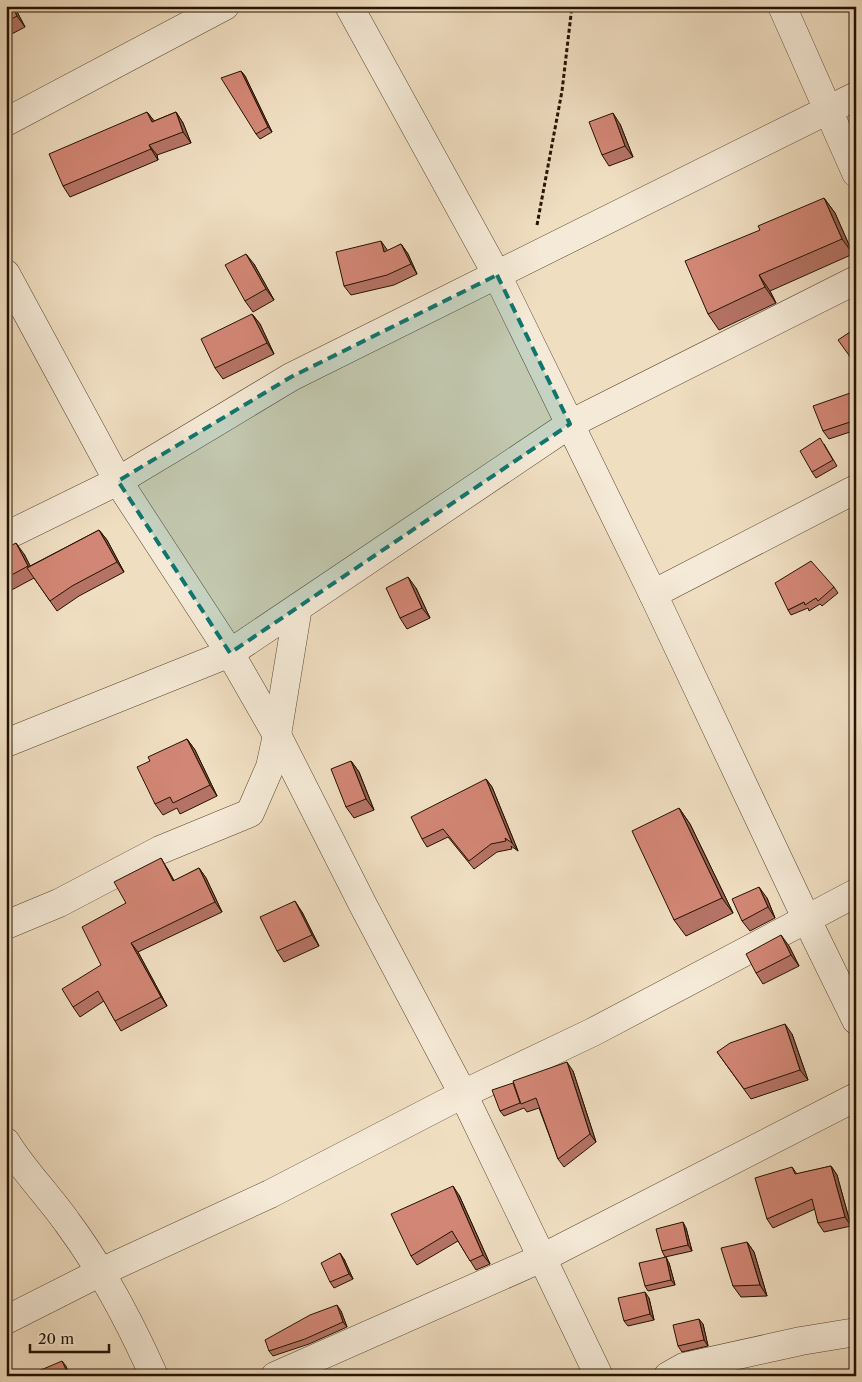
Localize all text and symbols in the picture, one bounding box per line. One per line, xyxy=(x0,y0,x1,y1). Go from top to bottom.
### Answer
scale bar xyxy=(30,1322,109,1354)
text: 20 m xyxy=(38,1329,74,1348)

